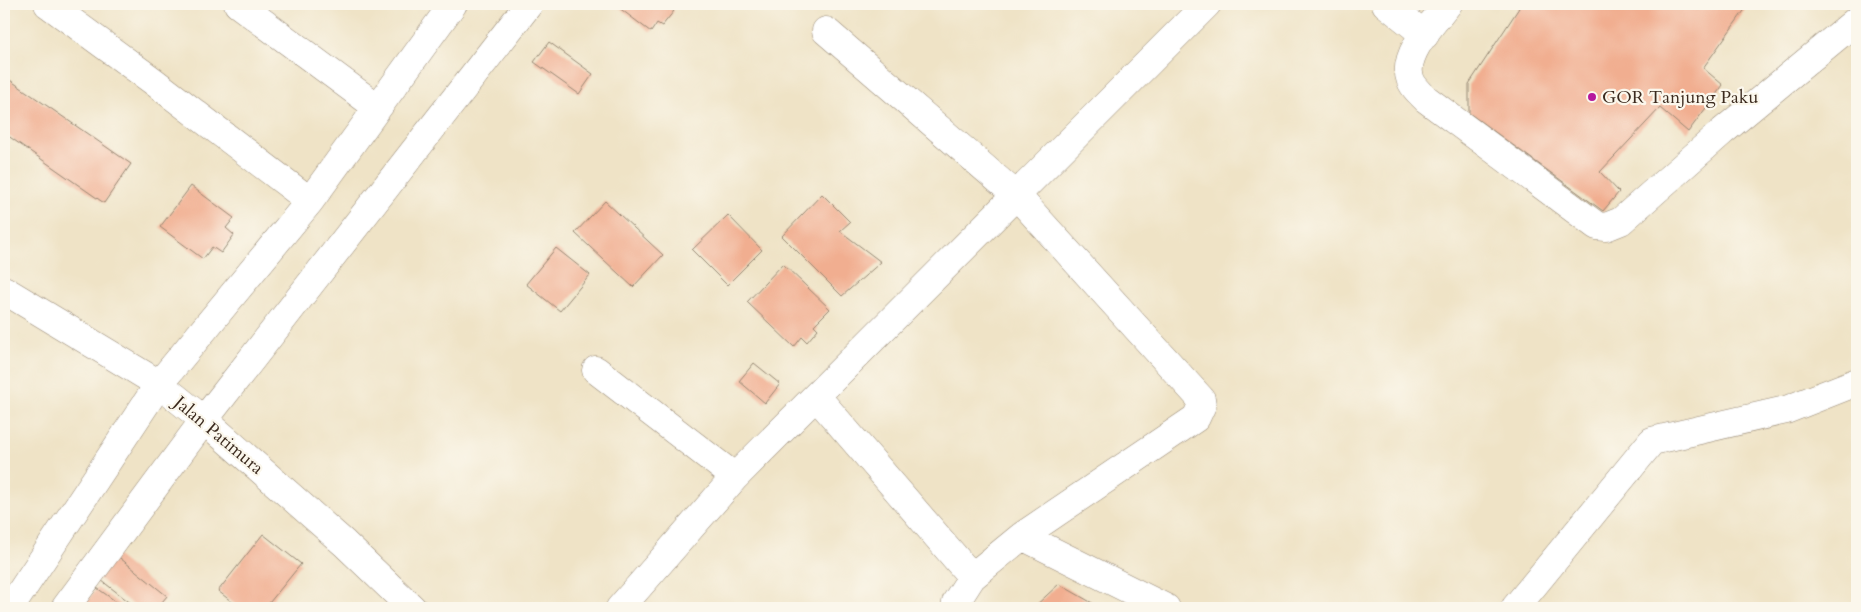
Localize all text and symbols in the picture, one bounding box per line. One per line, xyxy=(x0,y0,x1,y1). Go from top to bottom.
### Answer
place label: GOR Tanjung Paku xyxy=(1602,85,1758,110)
marker: GOR Tanjung Paku xyxy=(1586,91,1598,103)
street label: Jalan Patimura xyxy=(166,389,269,480)

